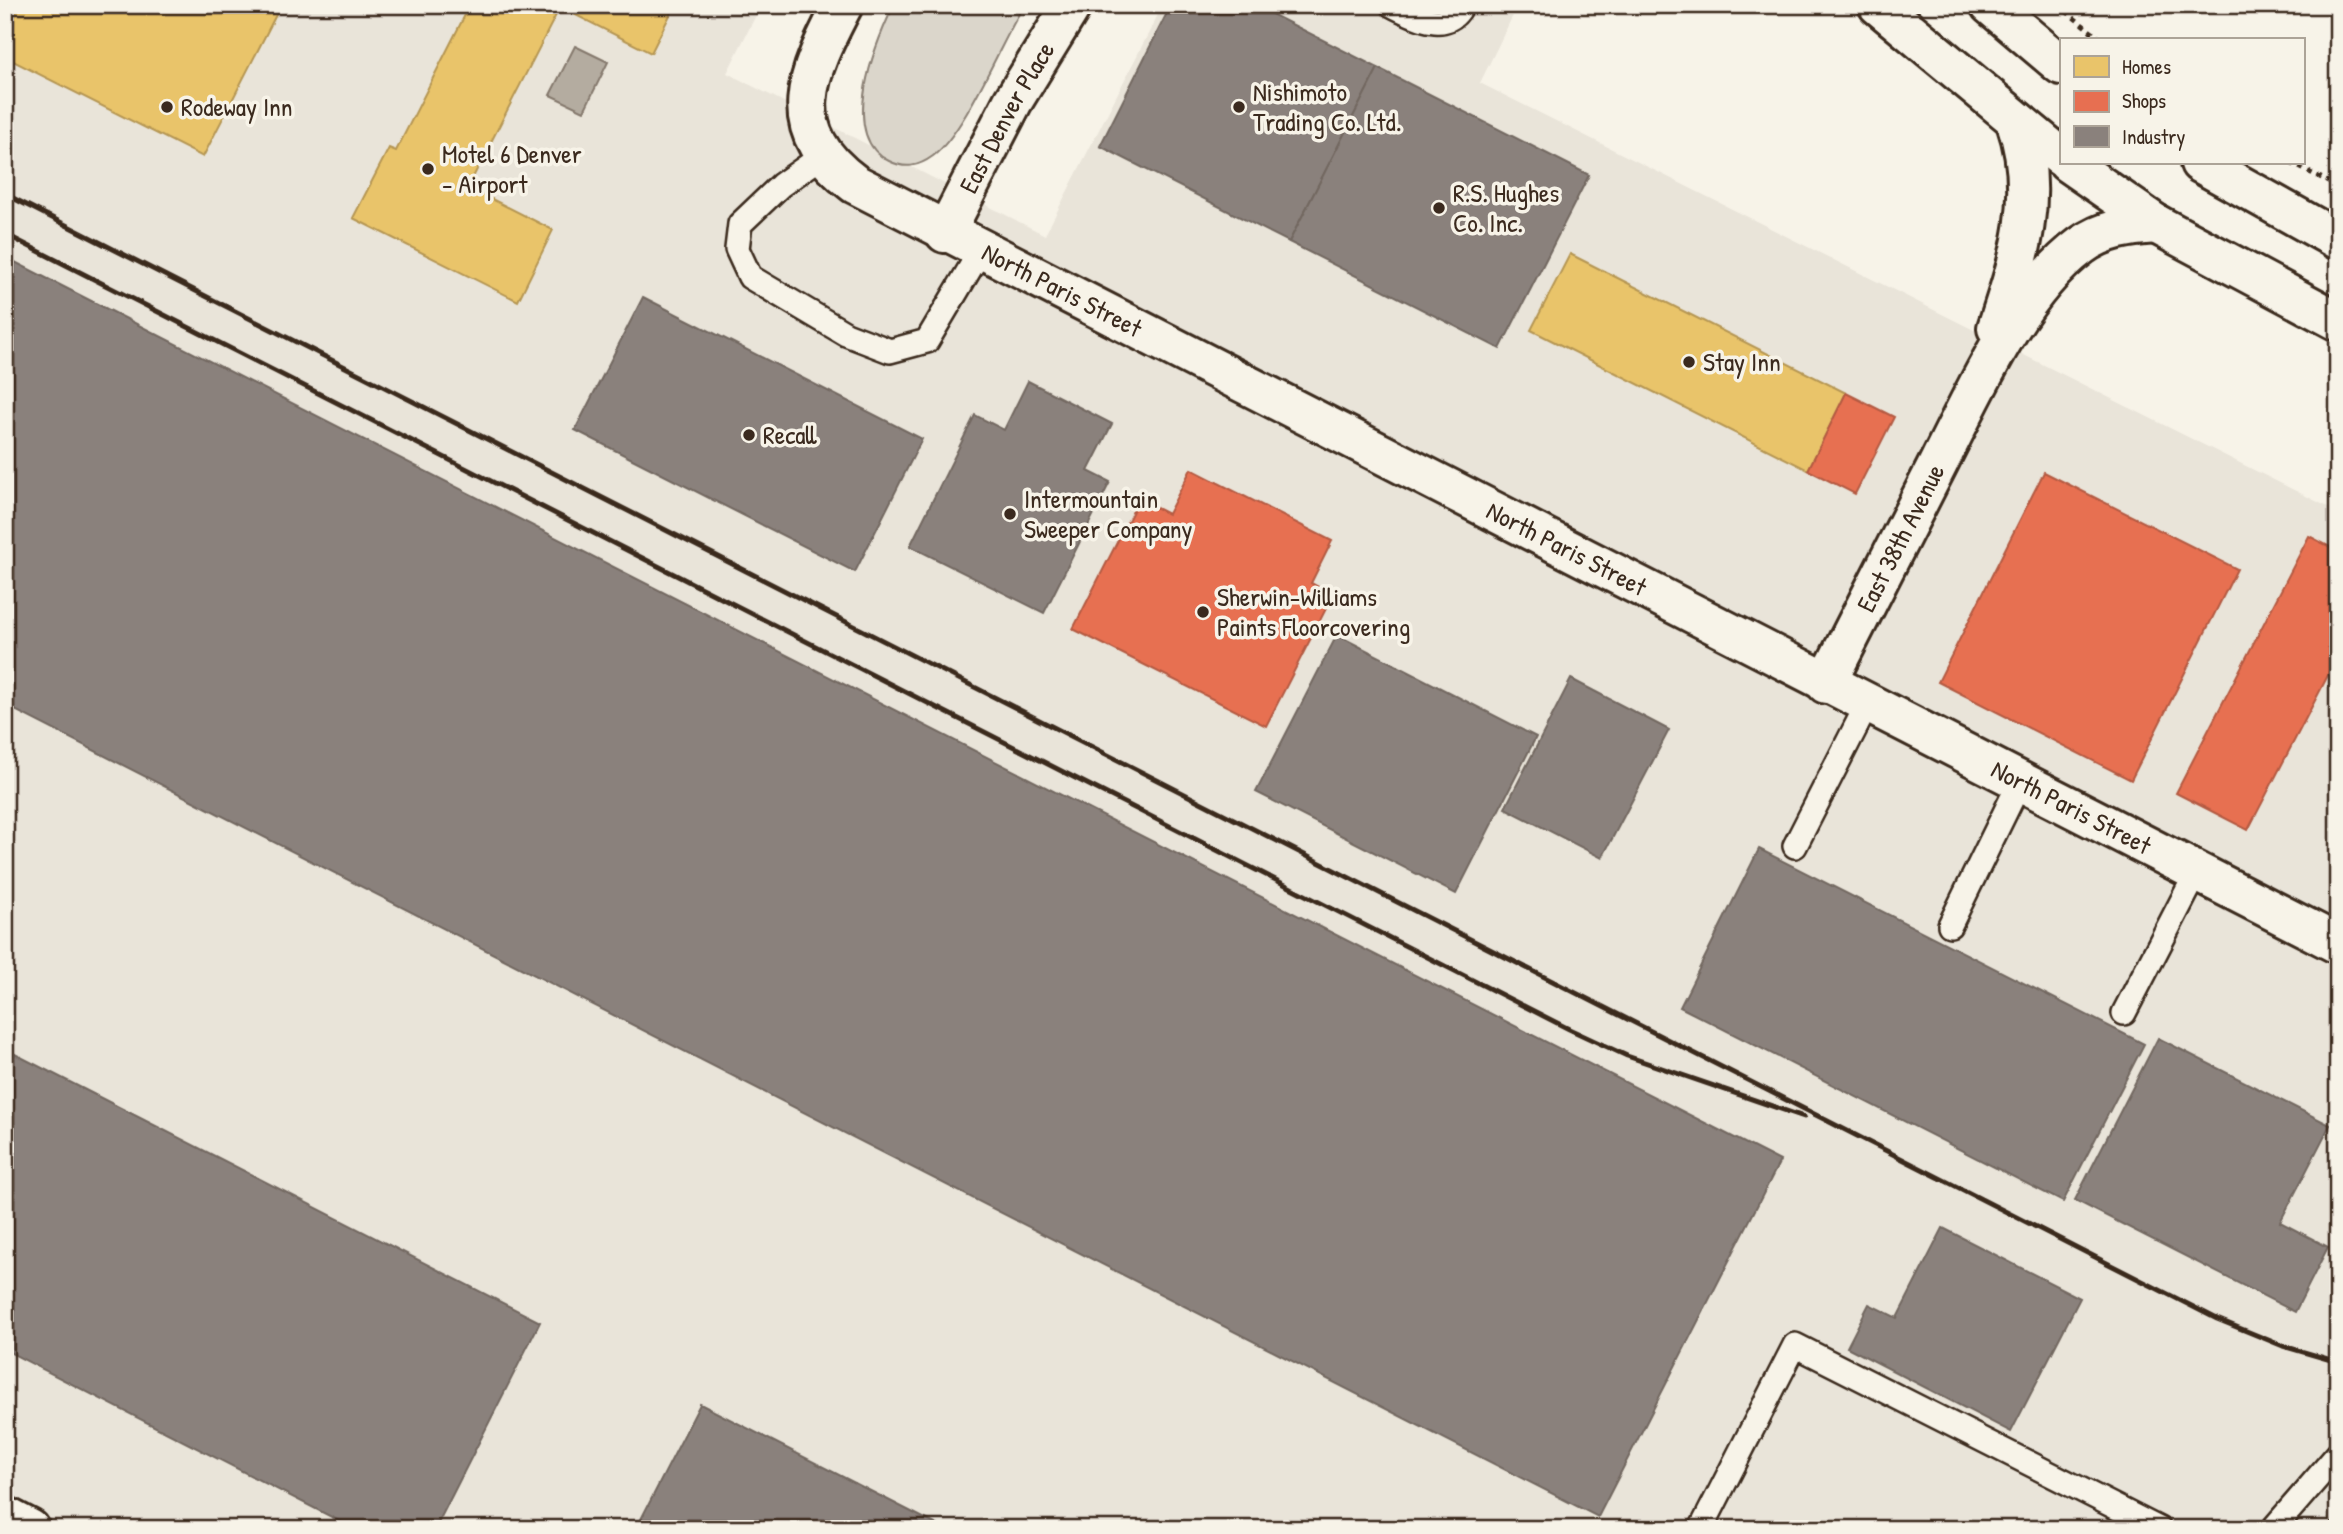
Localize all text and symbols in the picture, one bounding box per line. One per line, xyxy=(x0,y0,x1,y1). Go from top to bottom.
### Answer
street label: East Denver Place xyxy=(951,35,1062,199)
legend xyxy=(2060,38,2304,164)
text: Homes xyxy=(2122,52,2171,81)
place label: Nishimoto Trading Co. Ltd. xyxy=(1253,74,1401,139)
text: Shops xyxy=(2122,86,2166,115)
place label: Rodeway Inn xyxy=(181,89,293,124)
marker: Rodeway Inn xyxy=(159,99,175,115)
marker: Nishimoto Trading Co. Ltd. xyxy=(1231,99,1247,115)
text: Industry xyxy=(2122,122,2185,151)
place label: Motel 6 Denver - Airport xyxy=(442,136,582,201)
marker: Motel 6 Denver - Airport xyxy=(420,161,436,177)
place label: R.S. Hughes Co. Inc. xyxy=(1453,175,1559,240)
marker: R.S. Hughes Co. Inc. xyxy=(1431,200,1447,216)
street label: North Paris Street xyxy=(976,234,1149,346)
place label: Stay Inn xyxy=(1703,344,1781,379)
marker: Stay Inn xyxy=(1681,354,1697,370)
place label: Recall xyxy=(763,417,817,452)
marker: Recall xyxy=(741,427,757,443)
street label: East 38th Avenue xyxy=(1848,458,1952,618)
place label: Intermountain Sweeper Company xyxy=(1024,481,1193,546)
street label: North Paris Street xyxy=(1481,493,1654,604)
marker: Intermountain Sweeper Company xyxy=(1002,506,1018,522)
place label: Sherwin-Williams Paints Floorcovering xyxy=(1217,579,1410,644)
marker: Sherwin-Williams Paints Floorcovering xyxy=(1195,604,1211,620)
street label: North Paris Street xyxy=(1986,751,2158,863)

